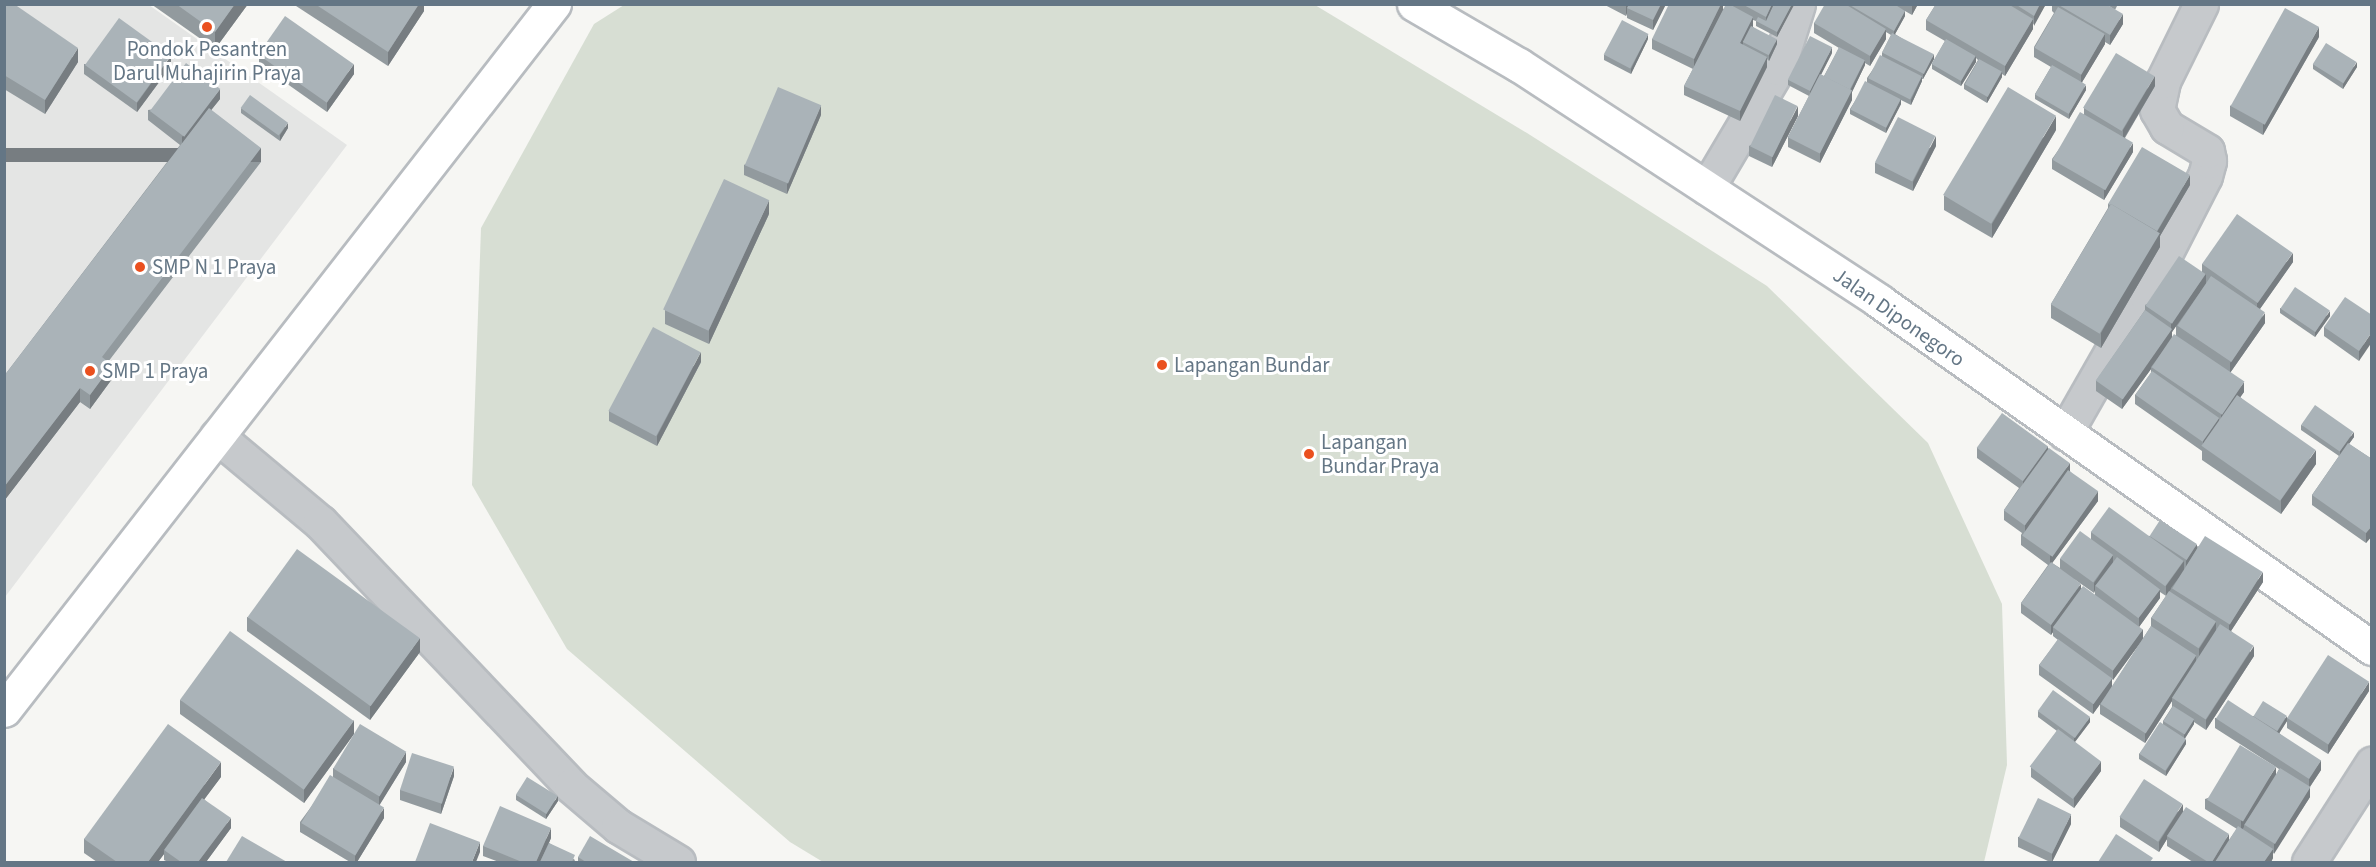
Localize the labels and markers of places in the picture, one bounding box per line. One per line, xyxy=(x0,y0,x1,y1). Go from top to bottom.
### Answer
marker: Pondok Pesantren Darul Muhajirin Praya xyxy=(200,20,214,34)
place label: Pondok Pesantren Darul Muhajirin Praya xyxy=(113,36,301,86)
place label: SMP N 1 Praya xyxy=(152,254,276,280)
marker: SMP N 1 Praya xyxy=(133,260,147,274)
place label: Lapangan Bundar xyxy=(1174,352,1330,378)
place label: SMP 1 Praya xyxy=(102,358,208,384)
marker: Lapangan Bundar xyxy=(1155,358,1169,372)
marker: SMP 1 Praya xyxy=(83,364,97,378)
place label: Lapangan Bundar Praya xyxy=(1321,429,1439,479)
marker: Lapangan Bundar Praya xyxy=(1302,447,1316,461)

